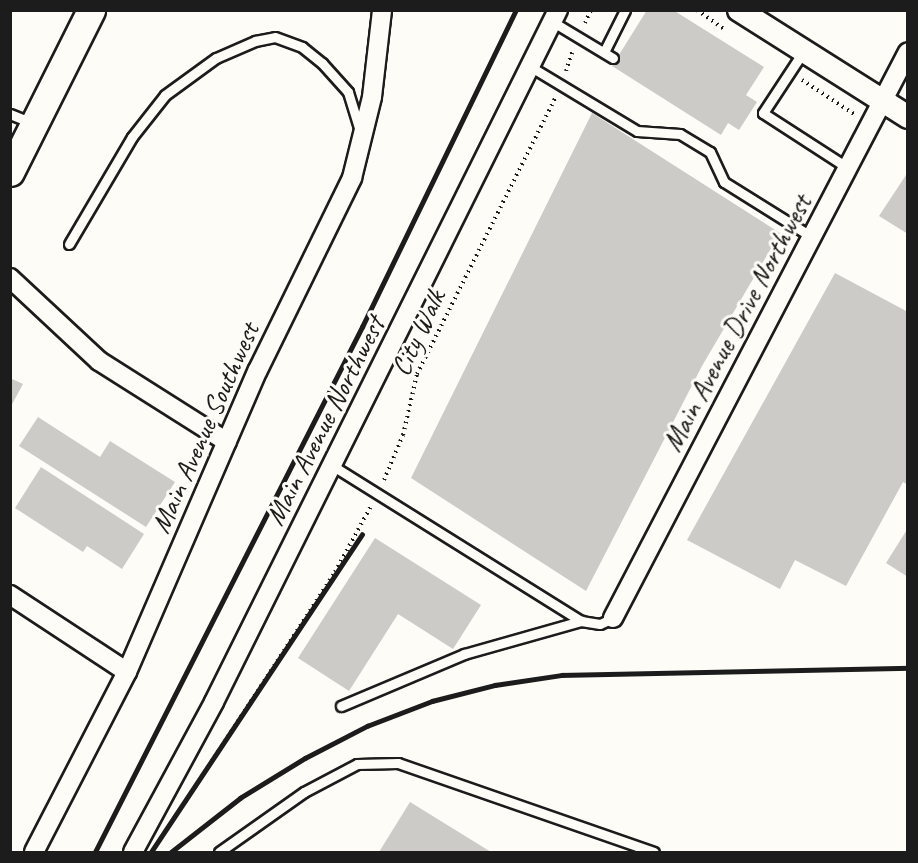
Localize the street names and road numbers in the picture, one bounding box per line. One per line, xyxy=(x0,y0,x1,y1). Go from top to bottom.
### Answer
street label: Main Avenue Drive Northwest xyxy=(655,189,819,457)
street label: City Walk xyxy=(383,284,453,382)
street label: Main Avenue Northwest xyxy=(258,311,392,531)
street label: Main Avenue Southwest xyxy=(144,318,266,538)

